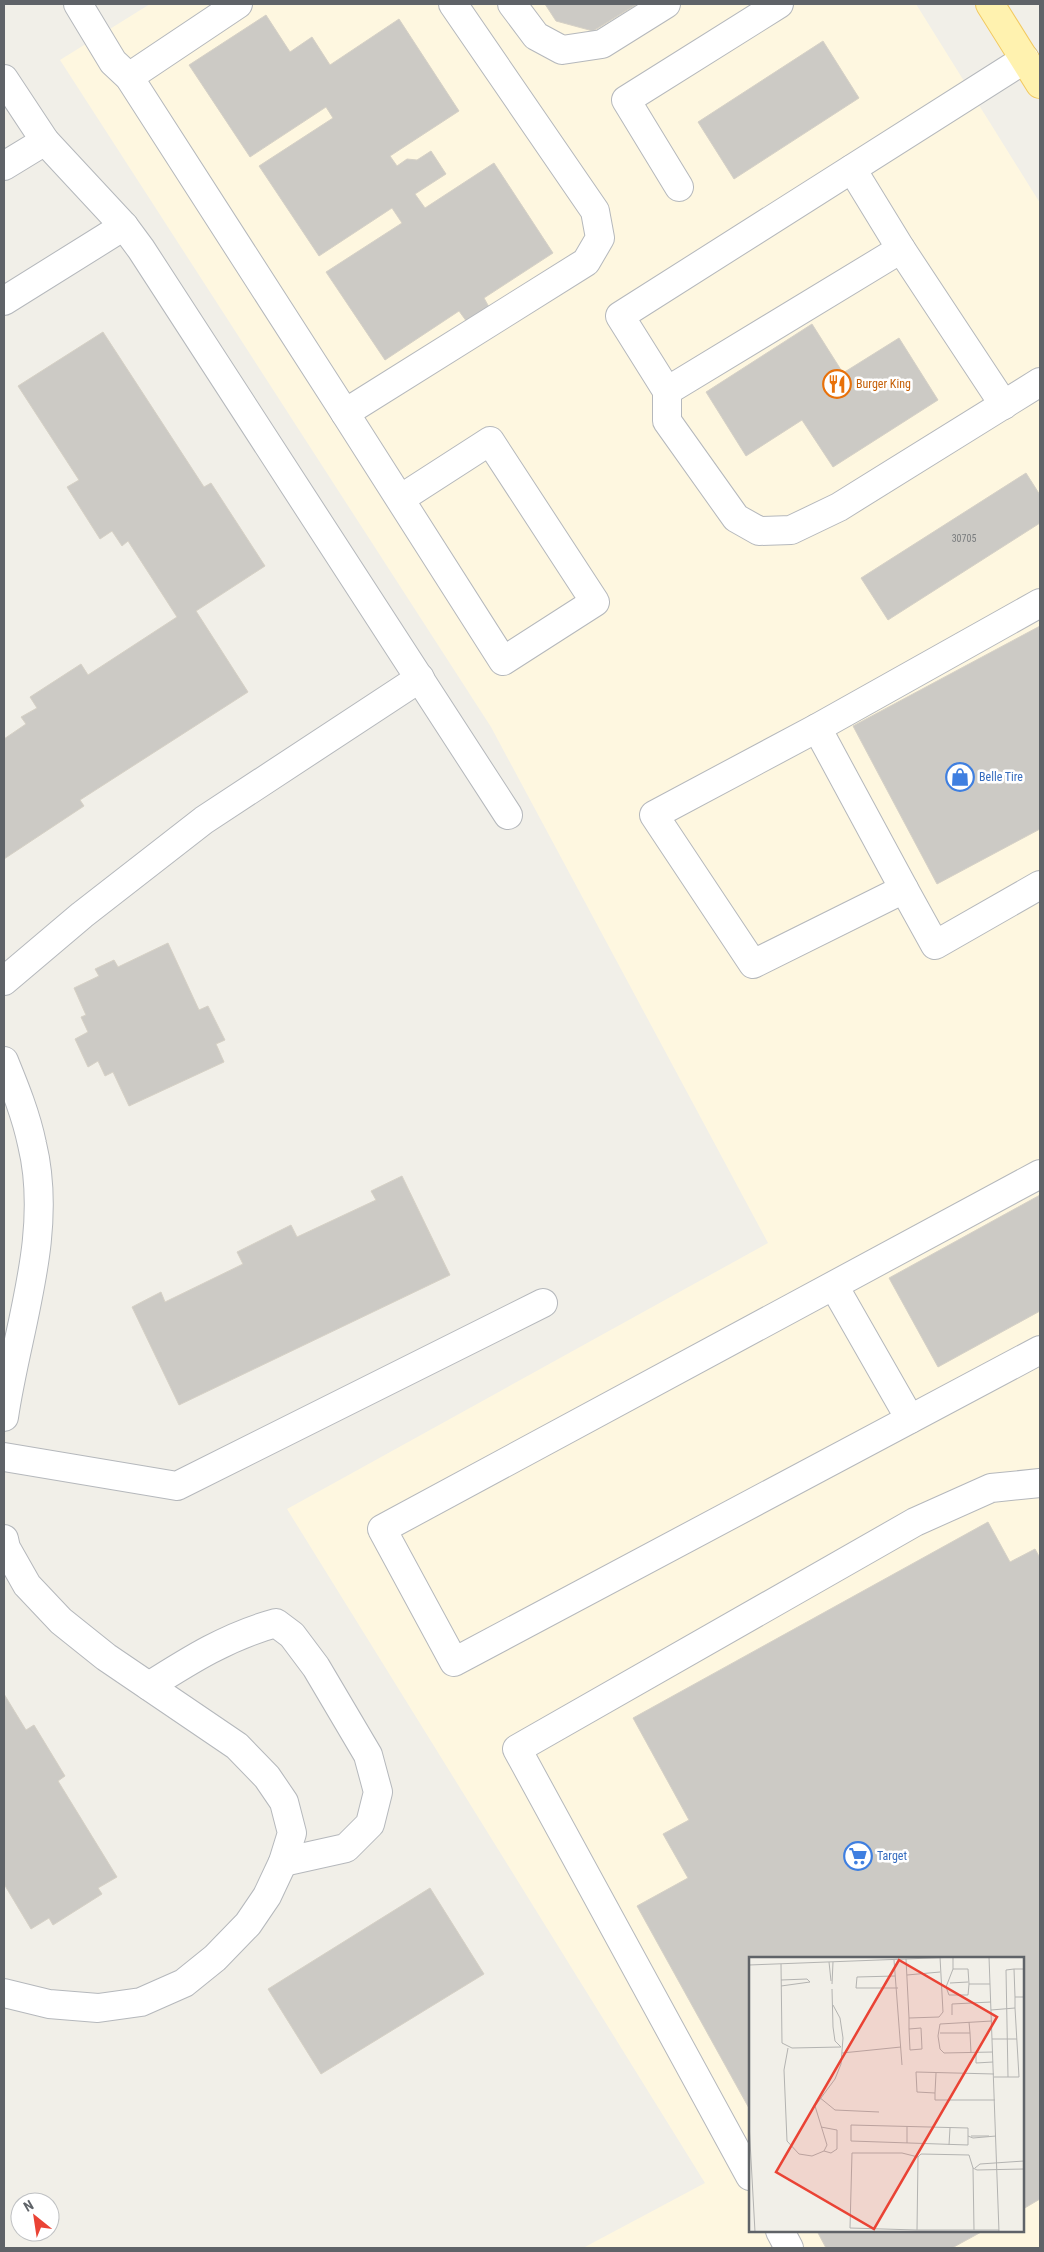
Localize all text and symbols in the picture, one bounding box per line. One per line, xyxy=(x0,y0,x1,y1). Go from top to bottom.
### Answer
restaurant icon: Burger King xyxy=(822,369,852,399)
place label: Burger King xyxy=(856,377,911,391)
house number: 30705 xyxy=(952,533,976,544)
shop icon: Belle Tire xyxy=(945,762,975,792)
place label: Belle Tire xyxy=(979,770,1023,784)
supermarket icon: Target xyxy=(843,1841,873,1871)
place label: Target xyxy=(877,1849,907,1863)
inset map xyxy=(749,1957,1024,2232)
north arrow xyxy=(10,2192,60,2242)
text: N xyxy=(21,2197,36,2215)

